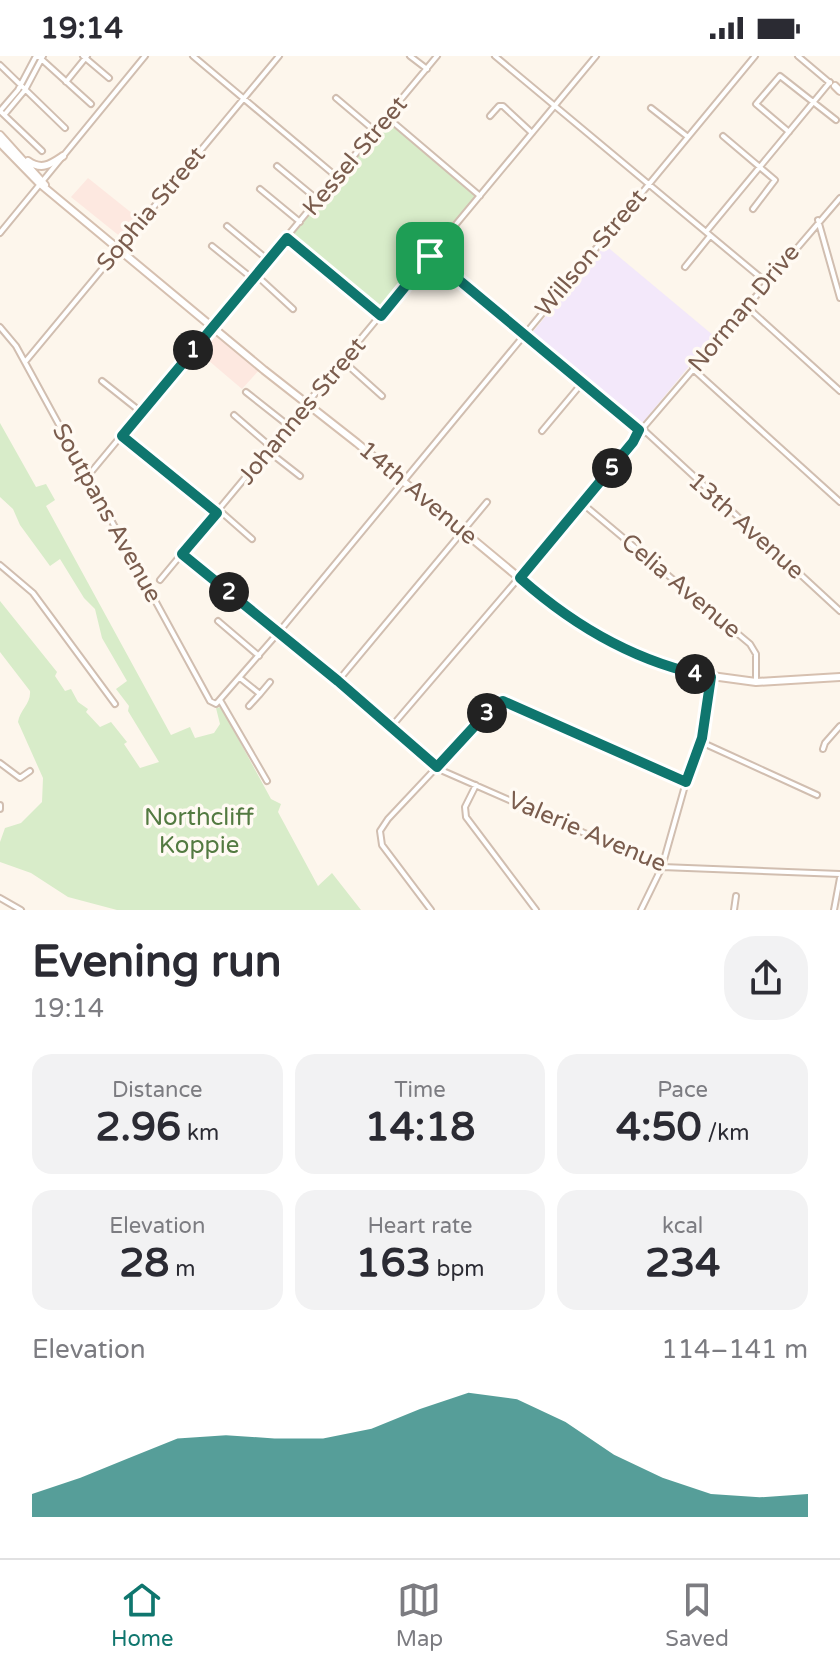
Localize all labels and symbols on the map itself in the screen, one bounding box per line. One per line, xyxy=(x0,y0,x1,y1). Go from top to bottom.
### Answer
street label: Kessel Street xyxy=(297,90,413,222)
street label: Sophia Street xyxy=(91,141,211,277)
street label: Willson Street xyxy=(529,183,653,323)
pin xyxy=(396,222,464,290)
street label: Norman Drive xyxy=(682,238,806,378)
pin: 1 xyxy=(173,330,213,370)
street label: Johannes Street xyxy=(232,332,372,490)
street label: Soutpans Avenue xyxy=(46,418,168,608)
street label: 14th Avenue xyxy=(353,435,483,551)
pin: 5 xyxy=(592,448,632,488)
street label: 13th Avenue xyxy=(682,466,810,586)
street label: Celia Avenue xyxy=(615,527,747,645)
pin: 2 xyxy=(209,572,249,612)
pin: 4 xyxy=(675,654,715,694)
pin: 3 xyxy=(467,693,507,733)
street label: Valerie Avenue xyxy=(503,786,671,878)
park label: Northcliff Koppie xyxy=(144,803,254,860)

